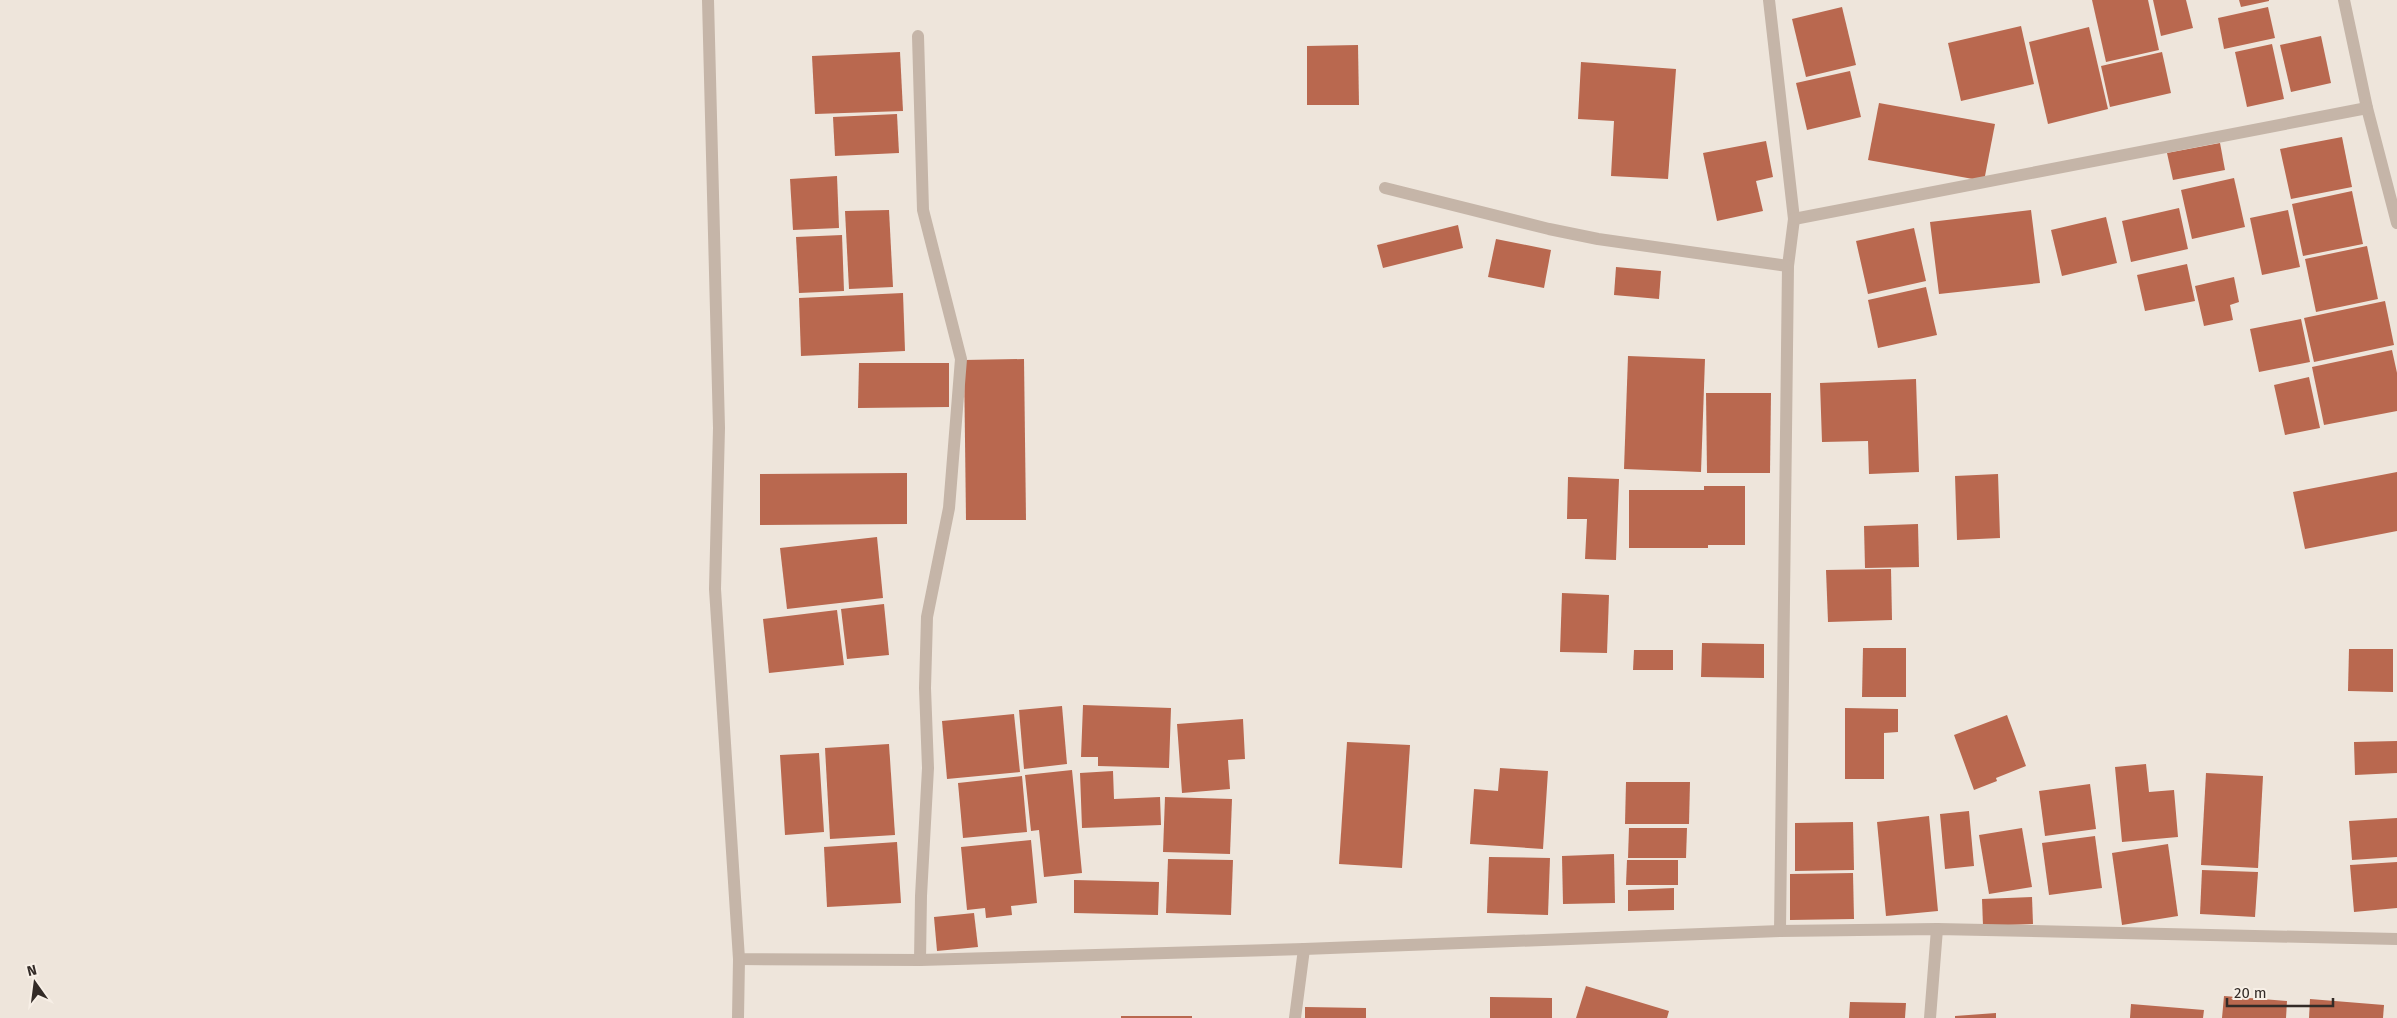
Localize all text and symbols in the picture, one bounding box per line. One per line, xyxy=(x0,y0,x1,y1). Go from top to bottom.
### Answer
north arrow xyxy=(10,958,60,1008)
text: N xyxy=(25,961,39,980)
scale bar xyxy=(2227,976,2333,1008)
text: 20 m xyxy=(2234,984,2267,1002)

